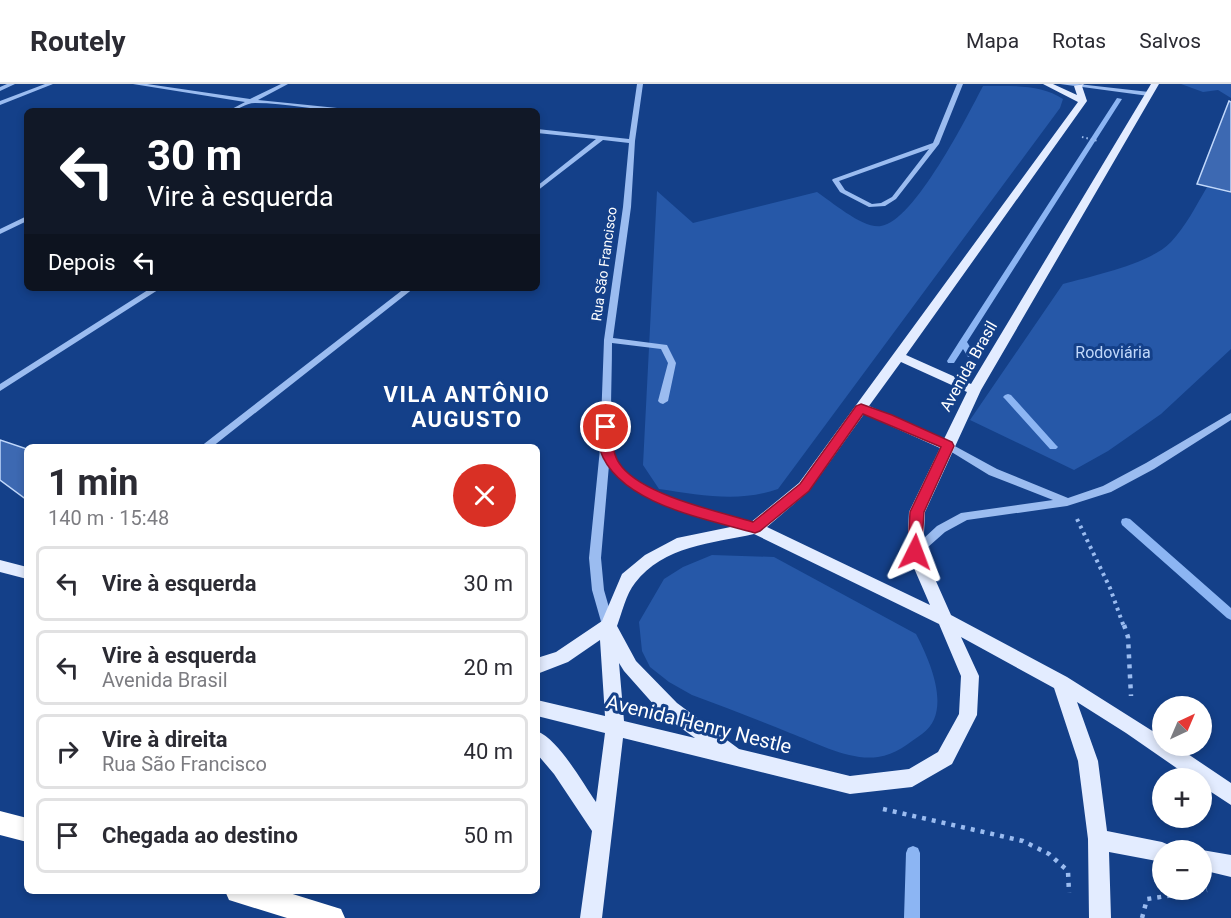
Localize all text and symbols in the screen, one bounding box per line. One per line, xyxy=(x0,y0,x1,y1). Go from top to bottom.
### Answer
text: Routely xyxy=(30,25,126,58)
text: Mapa xyxy=(966,29,1019,53)
text: Rotas xyxy=(1052,29,1106,53)
text: Salvos xyxy=(1139,29,1201,53)
text: 30 m xyxy=(147,131,242,180)
icon: left xyxy=(48,132,126,210)
text: Vire à esquerda xyxy=(147,181,334,213)
street label: Rua São Francisco xyxy=(588,206,620,322)
icon: left xyxy=(128,246,161,279)
text: Depois xyxy=(48,250,116,275)
street label: Avenida Brasil xyxy=(936,318,1001,415)
park label: Rodoviária xyxy=(1075,343,1151,362)
district label: VILA ANTÔNIO AUGUSTO xyxy=(384,381,550,432)
pin xyxy=(580,401,631,452)
icon: arrive xyxy=(589,410,622,443)
text: 1 min xyxy=(48,462,139,504)
button: close xyxy=(453,464,516,527)
text: 140 m · 15:48 xyxy=(48,506,169,530)
position arrow xyxy=(883,520,947,584)
icon: left xyxy=(51,567,84,600)
text: Vire à esquerda xyxy=(102,571,256,596)
text: 30 m xyxy=(464,571,513,596)
text: Vire à esquerda xyxy=(102,643,256,668)
icon: left xyxy=(51,651,84,684)
text: 20 m xyxy=(464,655,513,680)
text: Avenida Brasil xyxy=(102,668,228,692)
street label: Avenida Henry Nestle xyxy=(604,689,794,759)
north arrow xyxy=(1152,696,1212,756)
map controls xyxy=(1152,696,1212,900)
text: Vire à direita xyxy=(102,727,228,752)
icon: right xyxy=(51,735,84,768)
text: 40 m xyxy=(464,739,513,764)
text: Rua São Francisco xyxy=(102,752,267,776)
button: + xyxy=(1152,768,1212,828)
icon: arrive xyxy=(51,819,84,852)
text: Chegada ao destino xyxy=(102,823,298,848)
text: 50 m xyxy=(464,823,513,848)
button: − xyxy=(1152,840,1212,900)

